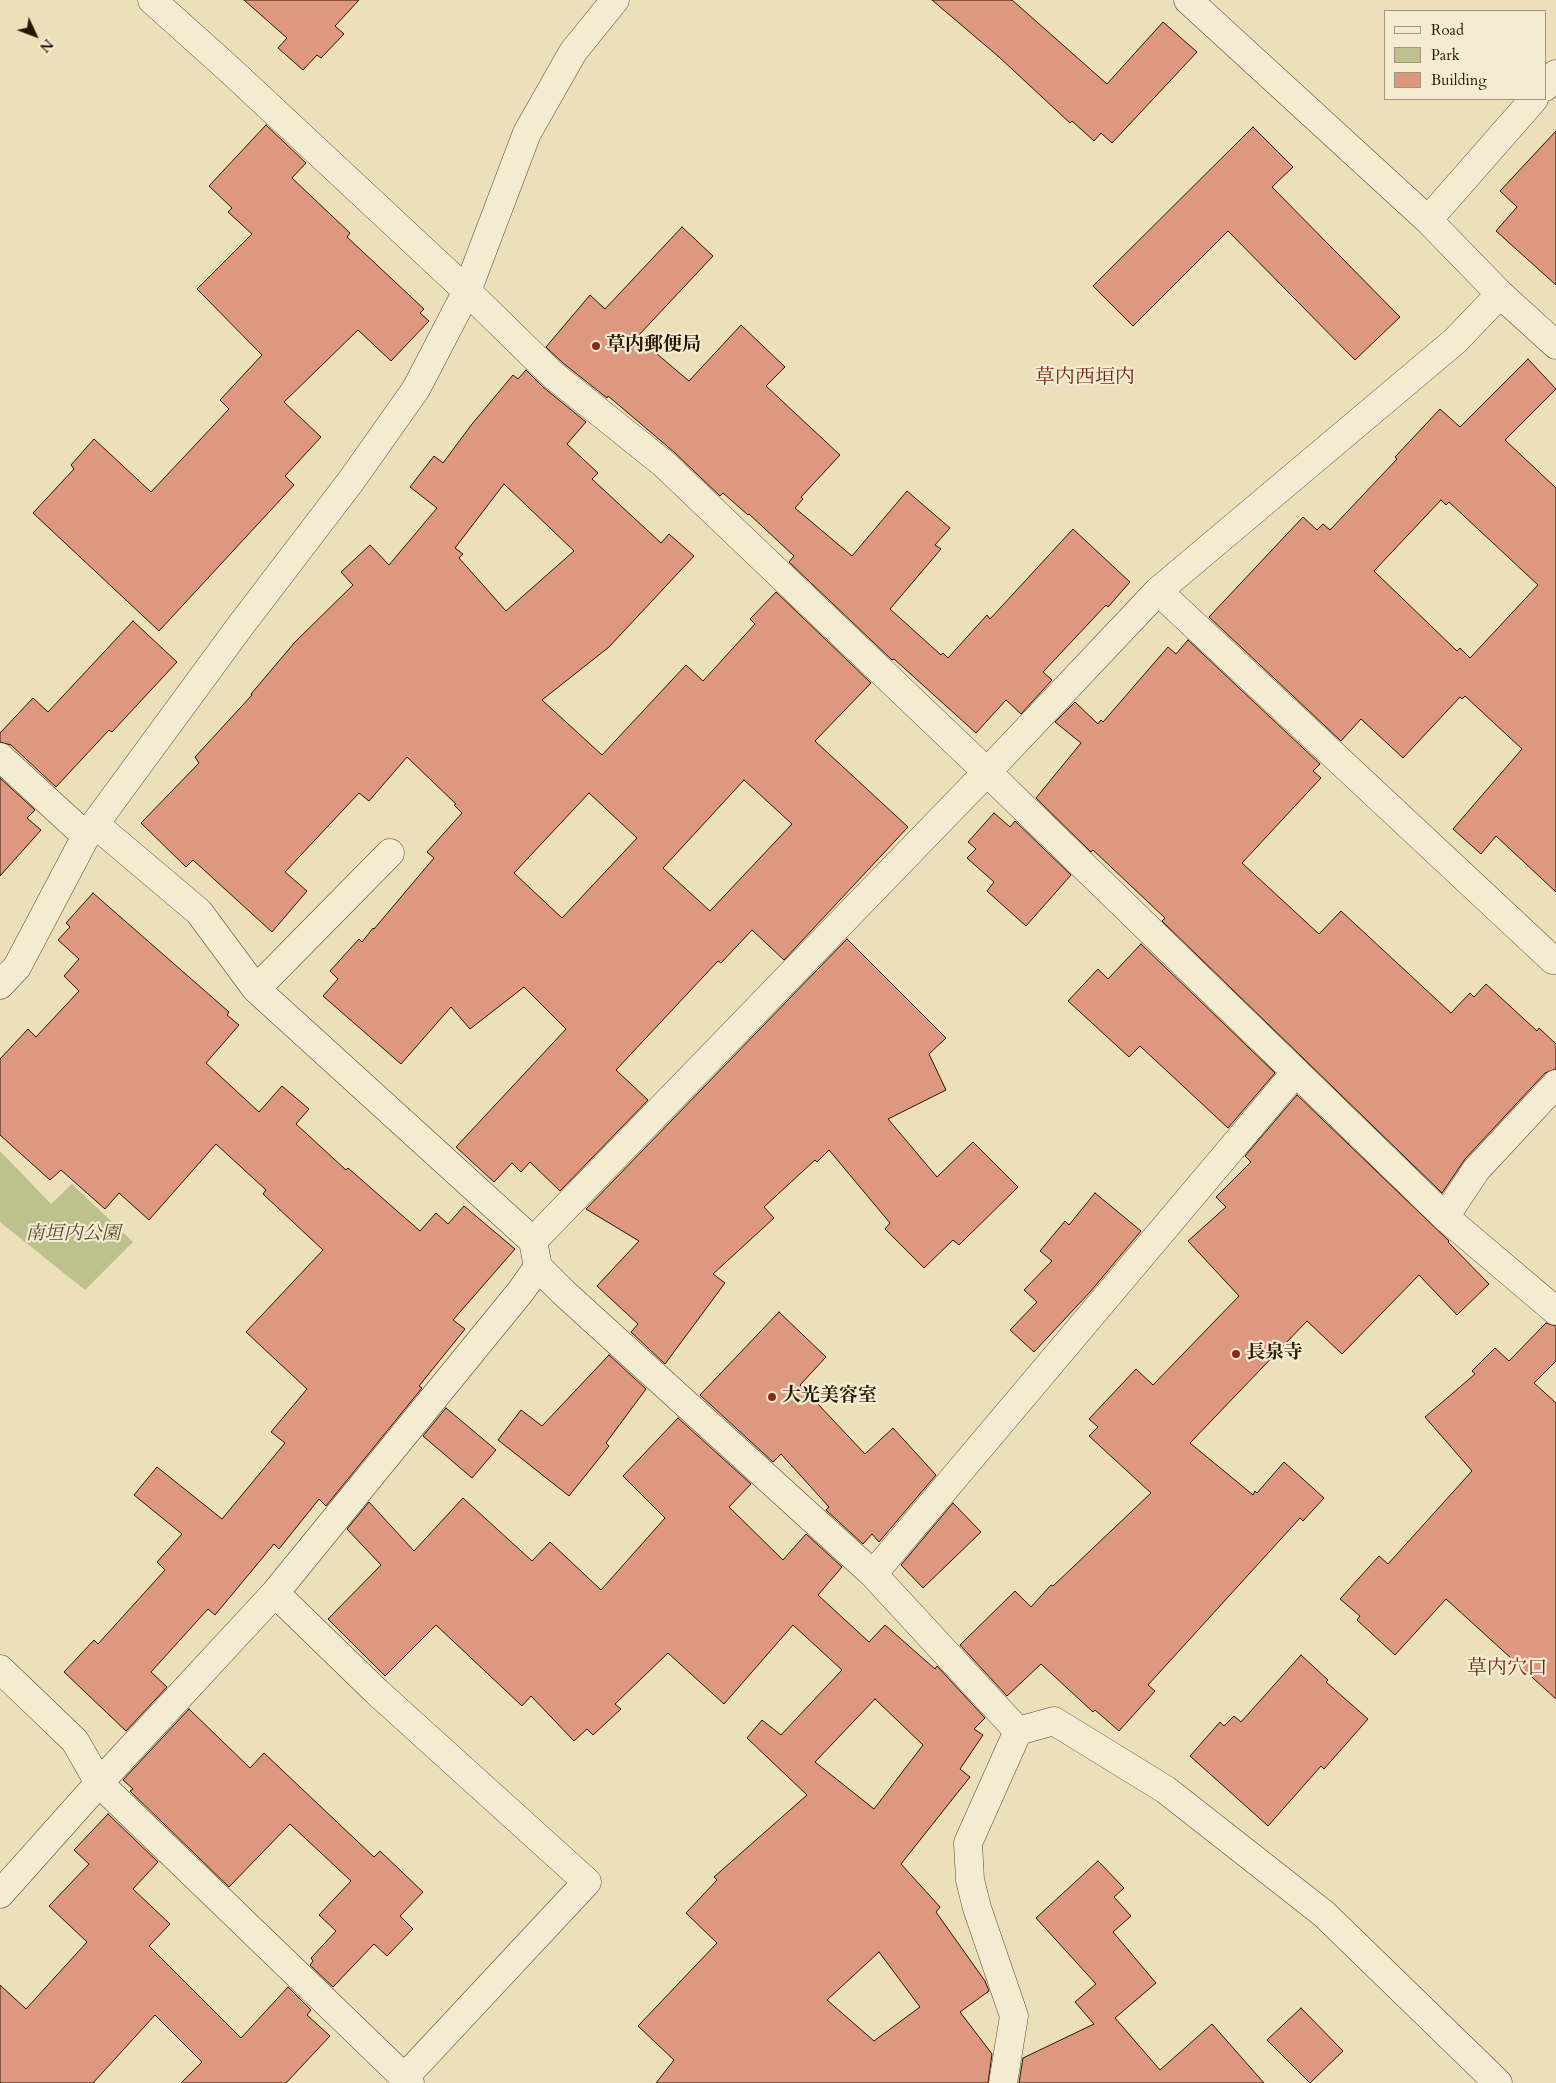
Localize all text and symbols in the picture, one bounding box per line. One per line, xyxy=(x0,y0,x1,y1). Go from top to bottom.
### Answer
north arrow xyxy=(10,10,60,60)
legend xyxy=(1384,10,1546,100)
text: Road xyxy=(1431,20,1464,40)
text: N xyxy=(35,35,57,56)
text: Park xyxy=(1431,45,1460,65)
text: Building xyxy=(1431,70,1487,90)
place label: 草内郵便局 xyxy=(606,335,701,357)
marker: 草内郵便局 xyxy=(590,340,602,352)
district label: 草内西垣内 xyxy=(1035,366,1135,390)
park label: 南垣内公園 xyxy=(26,1224,120,1246)
place label: 長泉寺 xyxy=(1246,1343,1303,1365)
marker: 長泉寺 xyxy=(1230,1348,1242,1360)
place label: 大光美容室 xyxy=(782,1386,877,1408)
marker: 大光美容室 xyxy=(766,1391,778,1403)
district label: 草内穴口 xyxy=(1467,1657,1547,1681)

